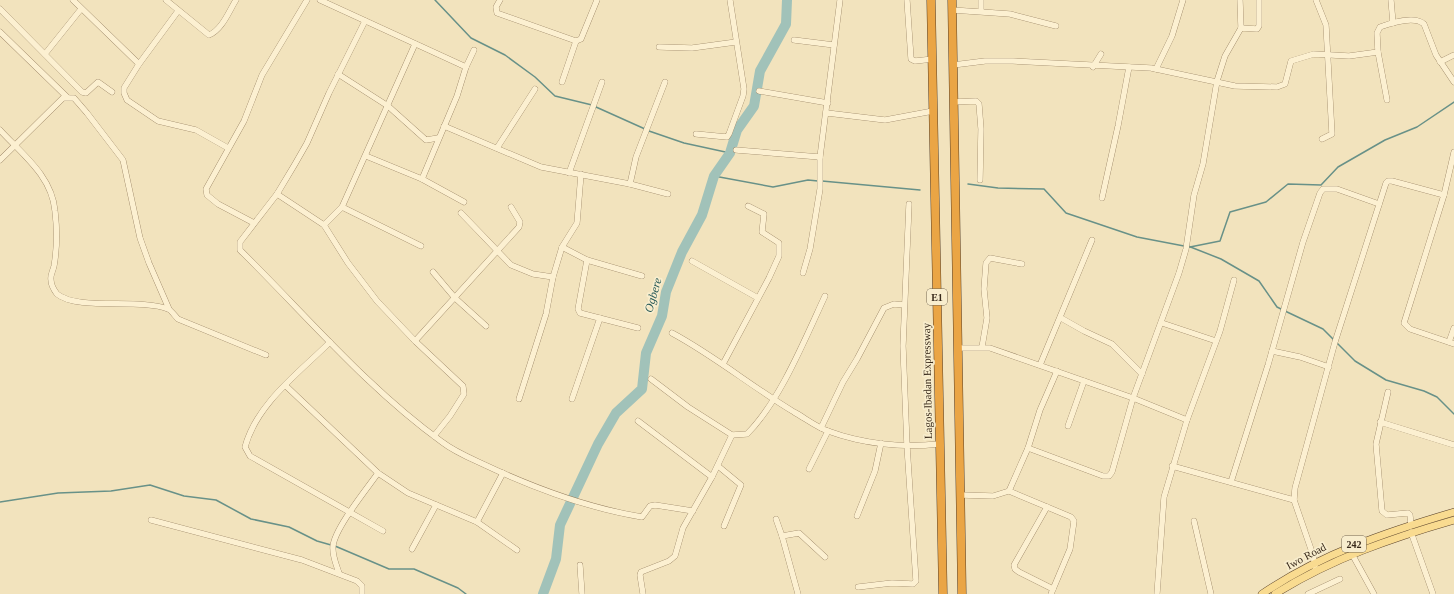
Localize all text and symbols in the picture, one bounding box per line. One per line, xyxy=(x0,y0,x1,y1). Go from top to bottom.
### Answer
water label: Ogbere xyxy=(641,275,665,314)
road number: E1 xyxy=(927,289,947,305)
street label: Lagos-Ibadan Expressway xyxy=(920,322,934,439)
road number: 242 xyxy=(1342,536,1366,552)
street label: Iwo Road xyxy=(1284,540,1328,571)

